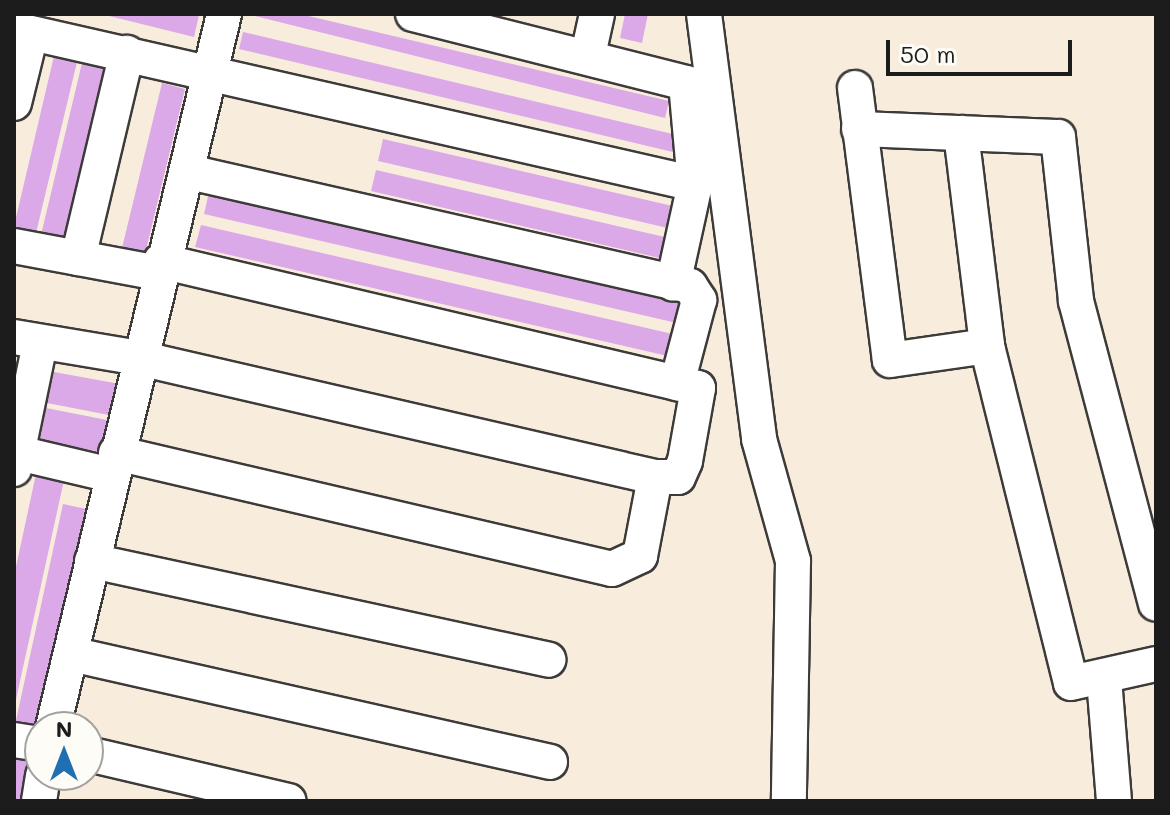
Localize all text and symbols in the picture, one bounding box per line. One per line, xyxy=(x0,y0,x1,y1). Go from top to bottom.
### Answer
scale bar xyxy=(890,24,1076,74)
text: 50 m xyxy=(900,38,956,69)
north arrow xyxy=(24,711,104,791)
text: N xyxy=(56,714,72,743)

